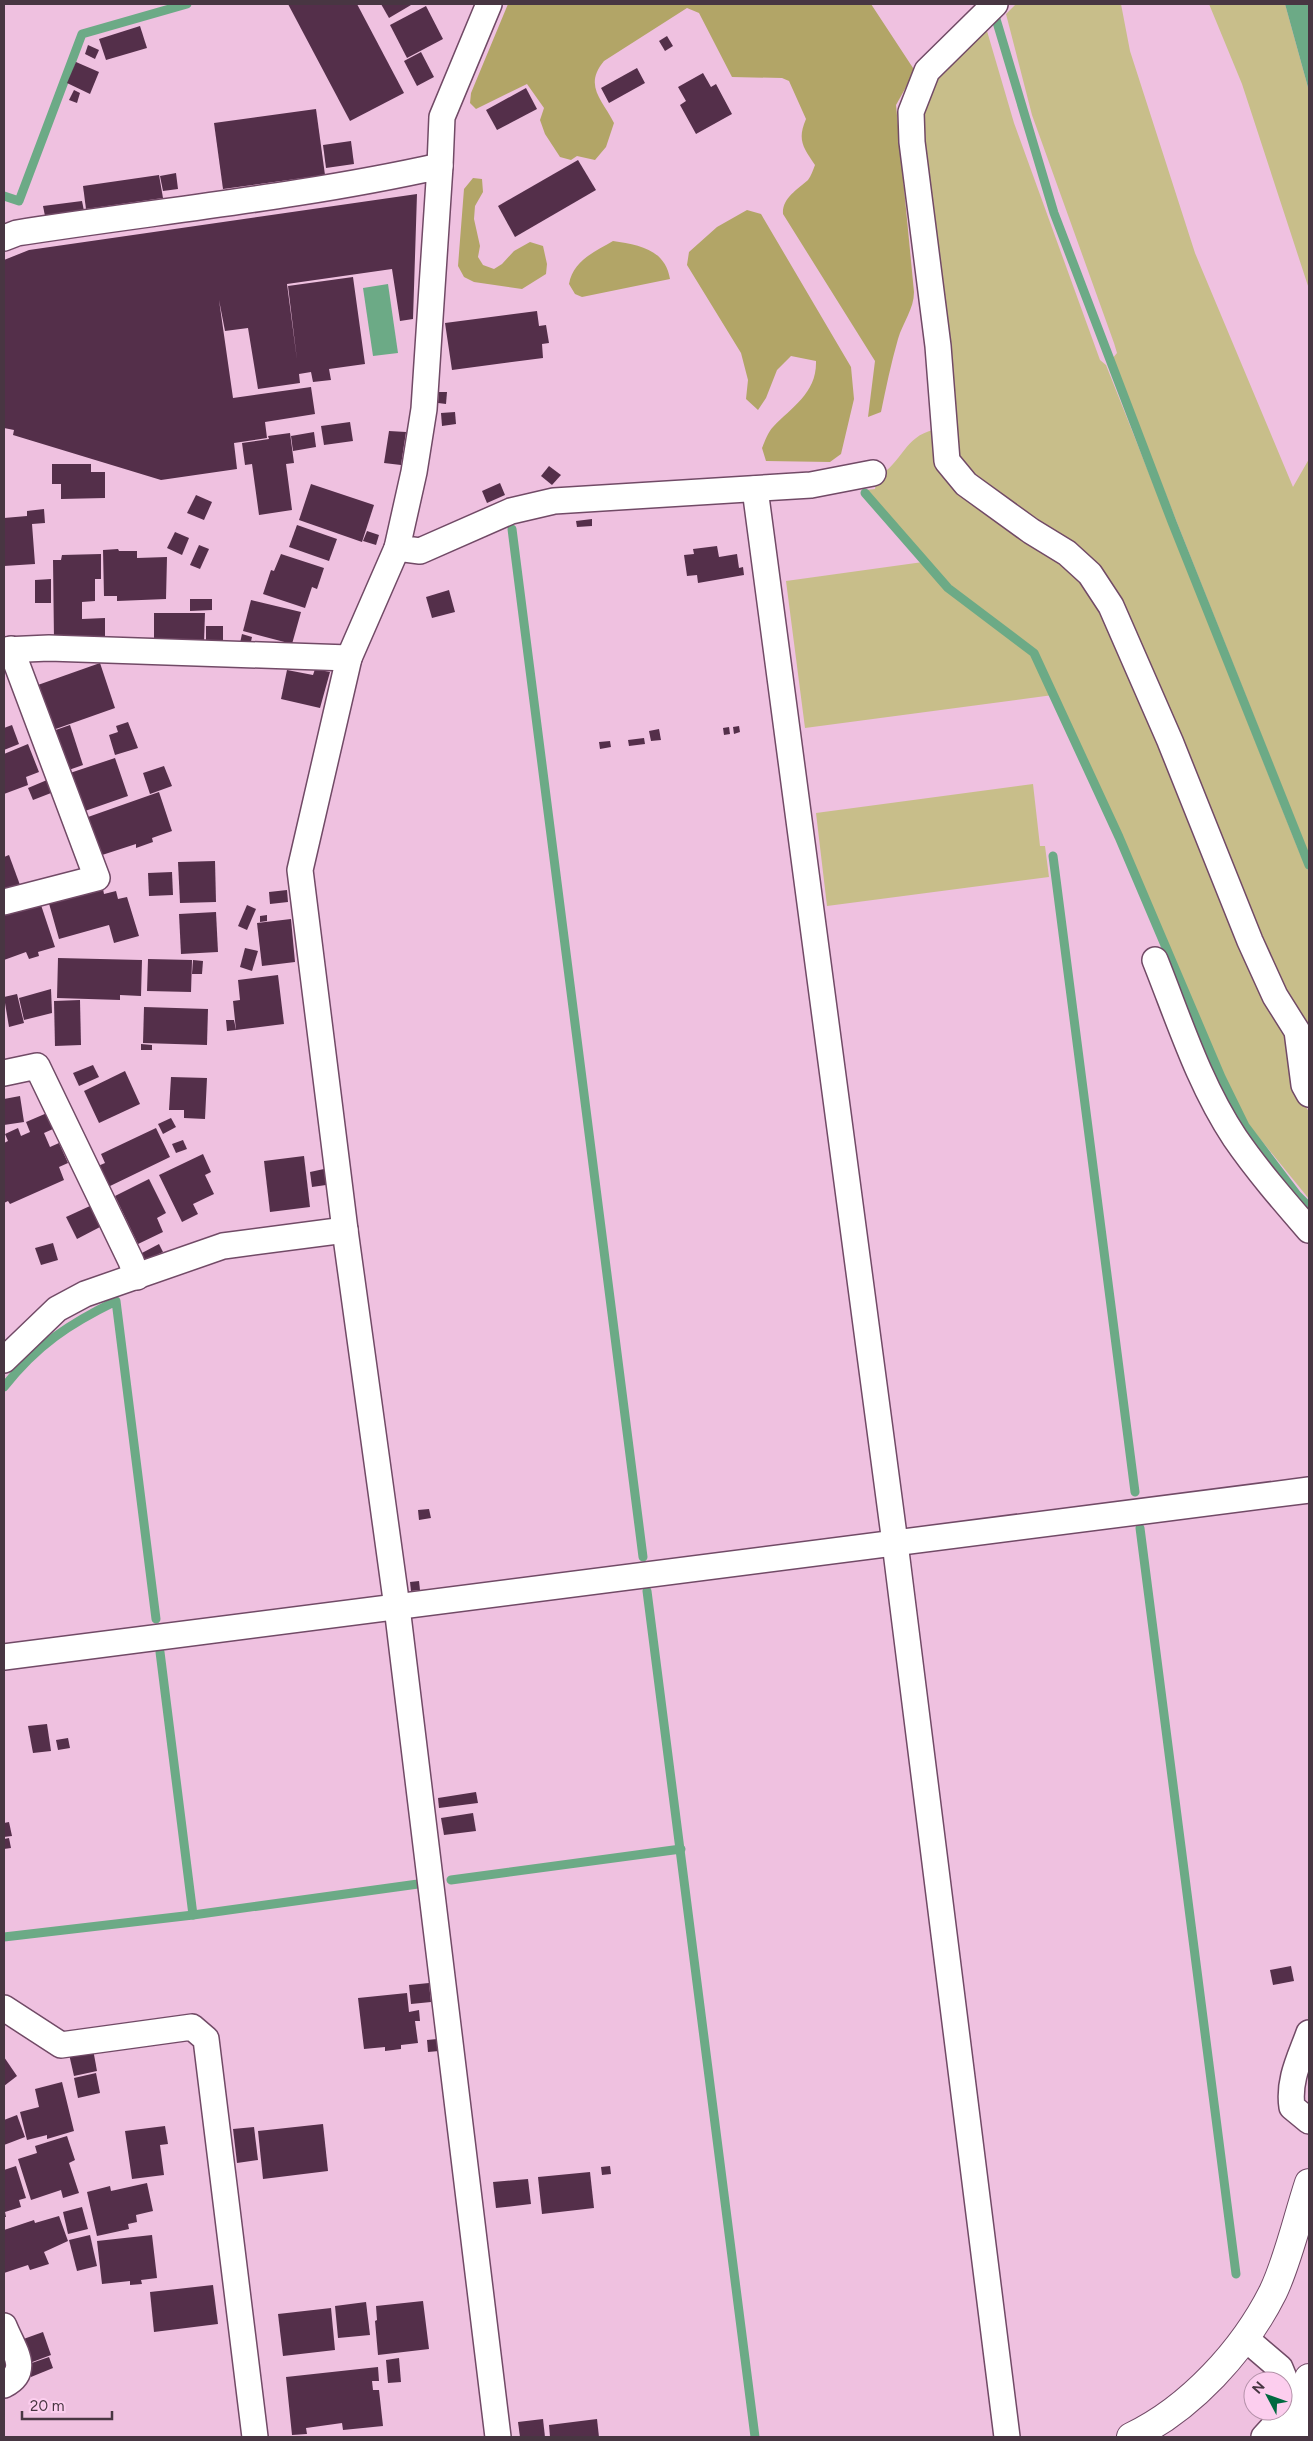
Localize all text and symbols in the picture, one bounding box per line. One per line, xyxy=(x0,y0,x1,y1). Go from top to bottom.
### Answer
north arrow xyxy=(1243,2371,1293,2421)
text: N xyxy=(1249,2378,1269,2397)
scale bar xyxy=(22,2388,112,2420)
text: 20 m xyxy=(30,2397,64,2415)

